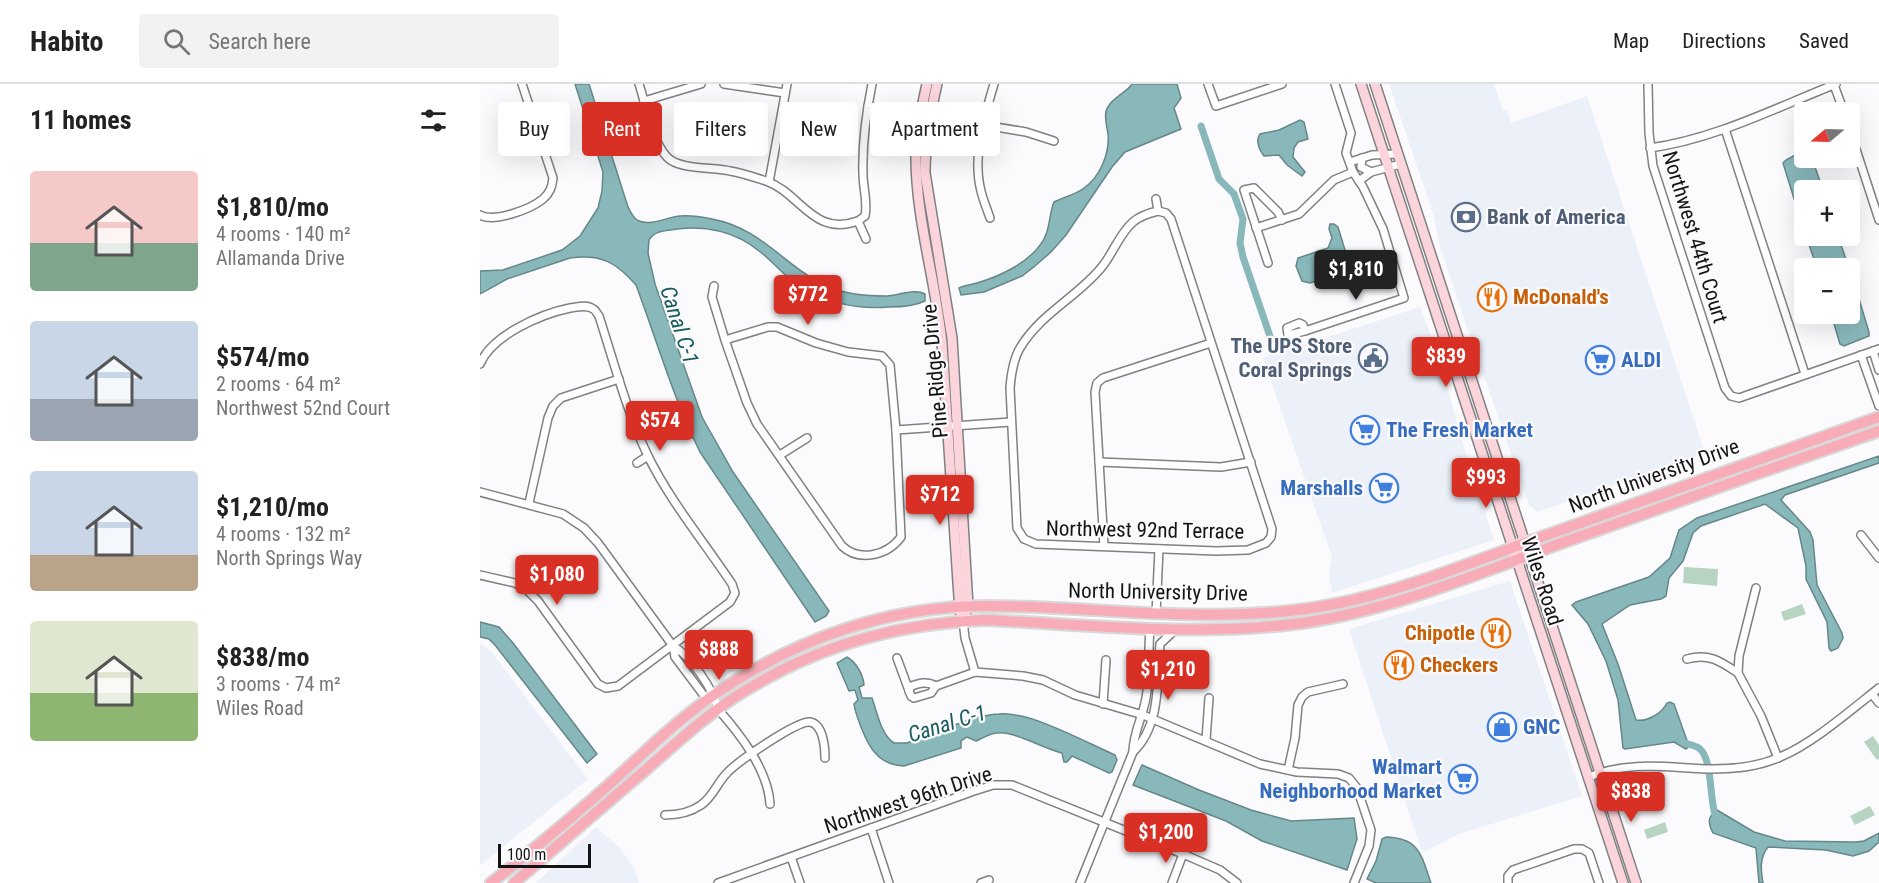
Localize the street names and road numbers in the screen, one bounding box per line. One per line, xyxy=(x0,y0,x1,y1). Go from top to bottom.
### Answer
street label: Northwest 44th Court xyxy=(1657,148,1733,326)
street label: Pine Ridge Drive xyxy=(917,303,953,439)
street label: North University Drive xyxy=(1566,434,1743,518)
street label: Northwest 92nd Terrace xyxy=(1046,516,1245,544)
street label: Wiles Road xyxy=(1516,534,1568,628)
street label: North University Drive xyxy=(1068,578,1248,606)
street label: Northwest 96th Drive xyxy=(821,762,995,838)

